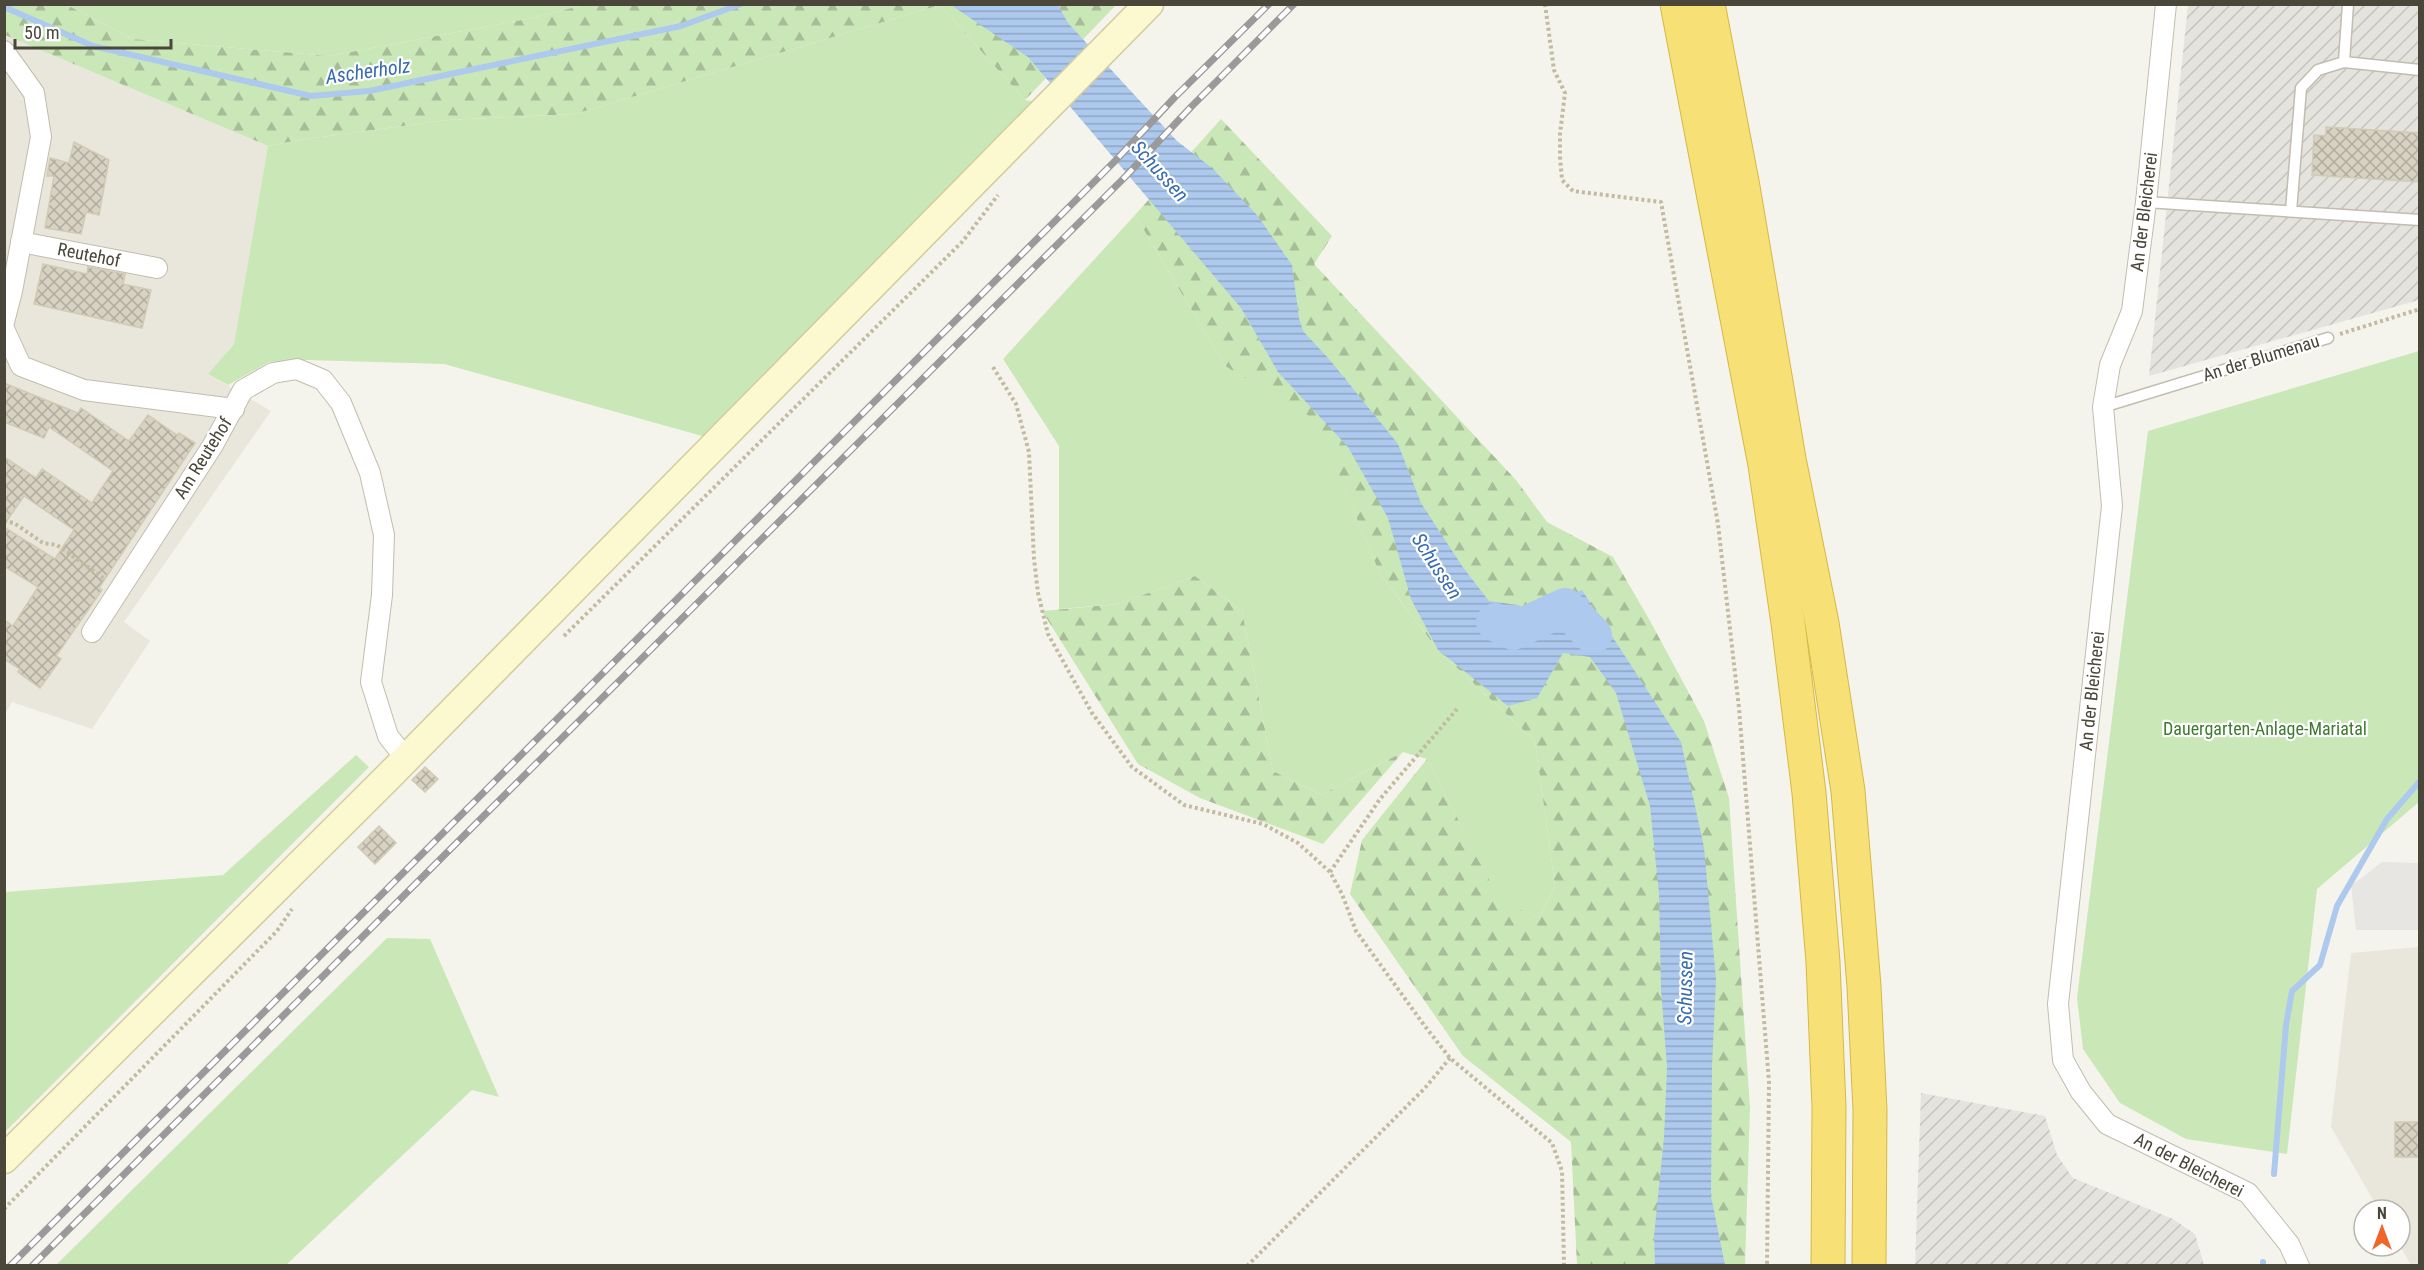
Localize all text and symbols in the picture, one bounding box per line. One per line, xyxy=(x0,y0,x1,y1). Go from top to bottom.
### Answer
scale bar xyxy=(15,12,171,50)
text: 50 m xyxy=(24,22,59,43)
water label: Ascherholz xyxy=(323,53,412,89)
water label: Schussen xyxy=(1126,135,1194,207)
street label: An der Bleicherei xyxy=(2126,151,2161,273)
street label: Reutehof xyxy=(56,238,123,271)
street label: An der Blumenau xyxy=(2200,330,2322,385)
street label: Am Reutehof xyxy=(169,413,236,502)
water label: Schussen xyxy=(1407,528,1467,604)
street label: An der Bleicherei xyxy=(2075,630,2108,752)
park label: Dauergarten-Anlage-Mariatal xyxy=(2163,718,2367,739)
water label: Schussen xyxy=(1672,951,1698,1025)
street label: An der Bleicherei xyxy=(2131,1128,2247,1201)
north arrow xyxy=(2352,1198,2412,1258)
text: N xyxy=(2377,1204,2387,1223)

